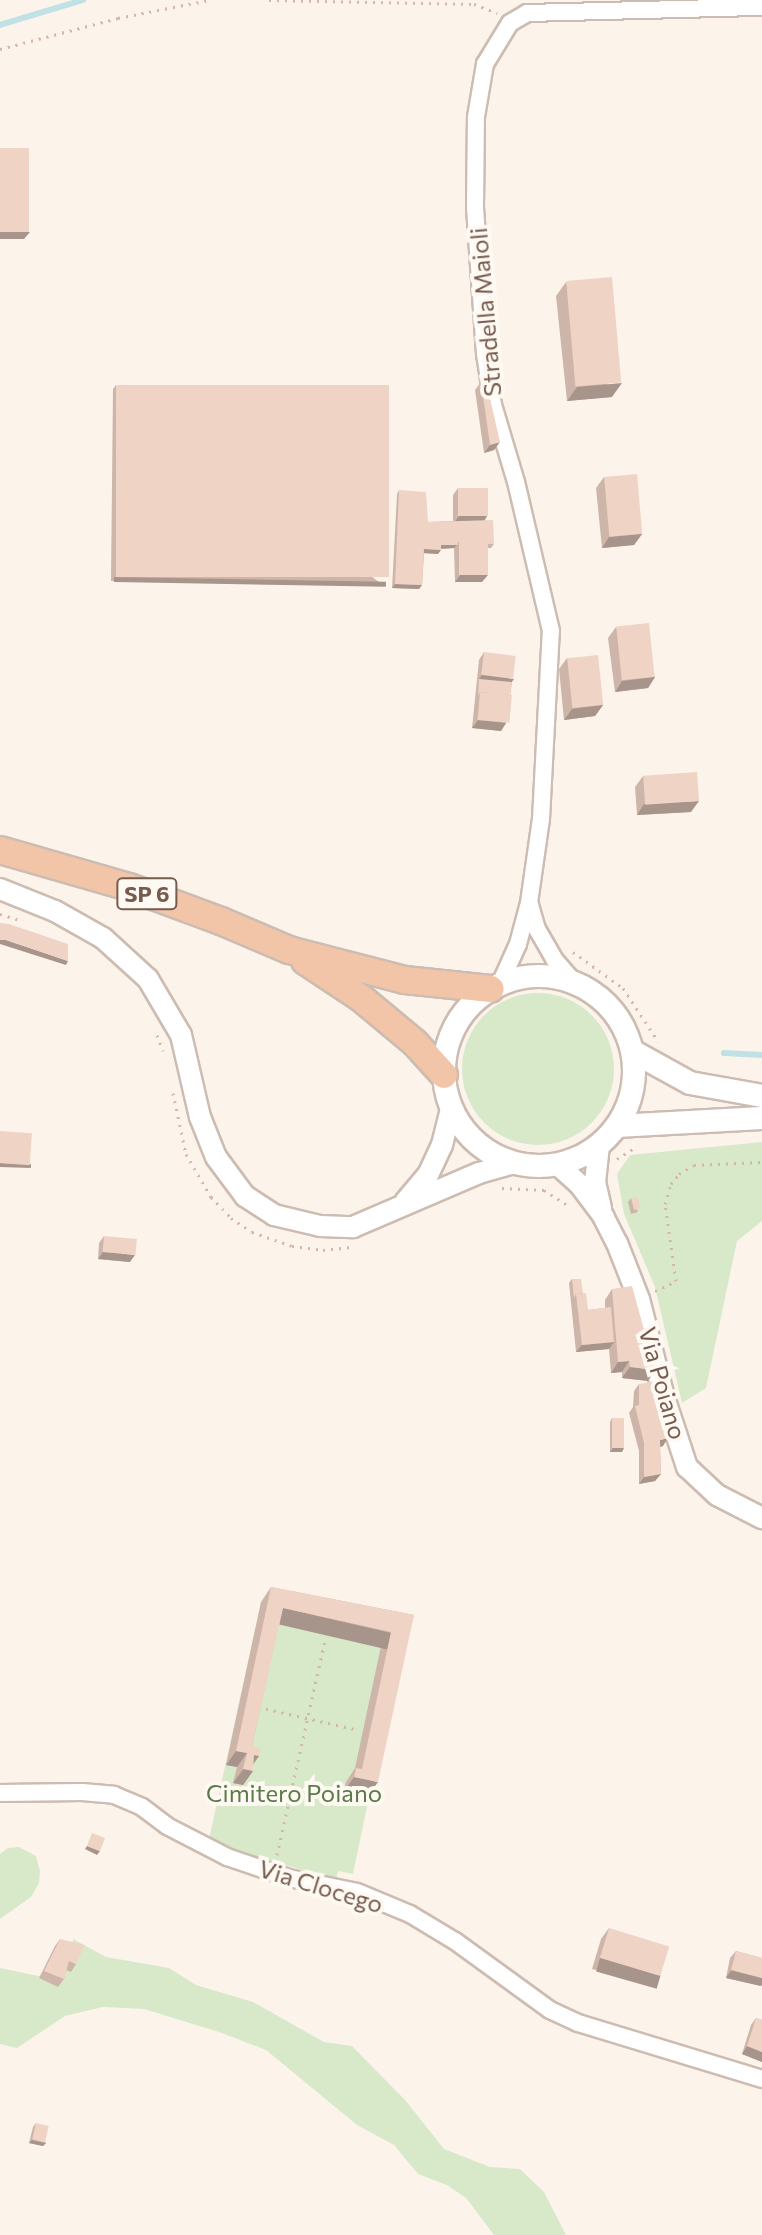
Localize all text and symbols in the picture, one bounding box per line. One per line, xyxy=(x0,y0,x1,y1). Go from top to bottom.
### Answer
street label: Stradella Maioli xyxy=(463,226,507,398)
road number: SP 6 xyxy=(115,876,179,912)
street label: Via Poiano xyxy=(633,1323,693,1443)
park label: Cimitero Poiano xyxy=(206,1779,382,1807)
street label: Via Clocego xyxy=(255,1853,387,1919)

